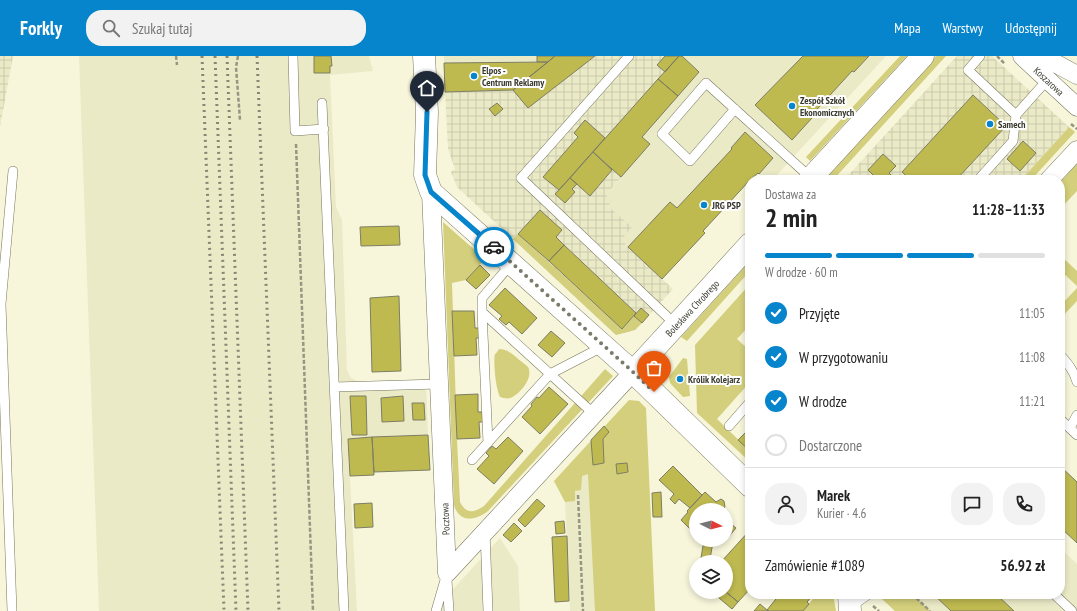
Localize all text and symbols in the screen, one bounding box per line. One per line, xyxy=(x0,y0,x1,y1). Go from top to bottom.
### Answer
search box xyxy=(86,10,366,46)
text: Forkly xyxy=(20,16,62,40)
icon: search xyxy=(100,17,122,39)
text: Szukaj tutaj xyxy=(132,19,193,38)
text: Mapa xyxy=(894,19,921,37)
text: Warstwy xyxy=(943,19,983,37)
text: Udostępnij xyxy=(1005,19,1057,37)
place label: Elpos - Centrum Reklamy xyxy=(482,64,545,89)
street label: Koszarowa xyxy=(1031,64,1067,99)
pin xyxy=(410,71,444,112)
marker: Elpos - Centrum Reklamy xyxy=(469,71,479,81)
icon: home xyxy=(416,77,438,99)
place label: Zespół Szkół Ekonomicznych xyxy=(800,94,855,119)
marker: Zespół Szkół Ekonomicznych xyxy=(787,101,797,111)
place label: Samech xyxy=(998,118,1026,131)
marker: Samech xyxy=(985,119,995,129)
text: Dostawa za xyxy=(765,186,816,203)
place label: JRG PSP xyxy=(711,199,741,212)
marker: JRG PSP xyxy=(699,200,709,210)
text: 11:28–11:33 xyxy=(972,200,1045,219)
text: 2 min xyxy=(765,201,818,234)
courier xyxy=(474,227,514,267)
icon: car xyxy=(483,236,505,258)
text: W drodze · 60 m xyxy=(765,264,838,281)
street label: Bolesława Chrobrego xyxy=(663,277,722,339)
icon: check xyxy=(765,302,787,324)
text: Przyjęte xyxy=(799,304,840,323)
text: 11:05 xyxy=(1019,305,1045,322)
icon: check xyxy=(765,346,787,368)
text: W przygotowaniu xyxy=(799,348,888,367)
text: 11:08 xyxy=(1019,349,1045,366)
pin xyxy=(637,351,671,392)
icon: bag xyxy=(643,357,665,379)
place label: Królik Kolejarz xyxy=(688,373,740,386)
marker: Królik Kolejarz xyxy=(675,374,685,384)
icon: check xyxy=(765,390,787,412)
text: W drodze xyxy=(799,392,847,411)
text: 11:21 xyxy=(1019,393,1045,410)
text: Dostarczone xyxy=(799,436,862,455)
button: person xyxy=(765,483,807,525)
button: chat xyxy=(951,483,993,525)
button: phone xyxy=(1003,483,1045,525)
text: Marek xyxy=(817,486,850,505)
street label: Pocztowa xyxy=(438,503,453,535)
north arrow xyxy=(689,503,733,547)
map controls xyxy=(689,503,733,599)
text: Kurier · 4.6 xyxy=(817,505,866,522)
button: layers xyxy=(689,555,733,599)
text: Zamówienie #1089 xyxy=(765,556,865,575)
text: 56.92 zł xyxy=(1000,556,1045,575)

